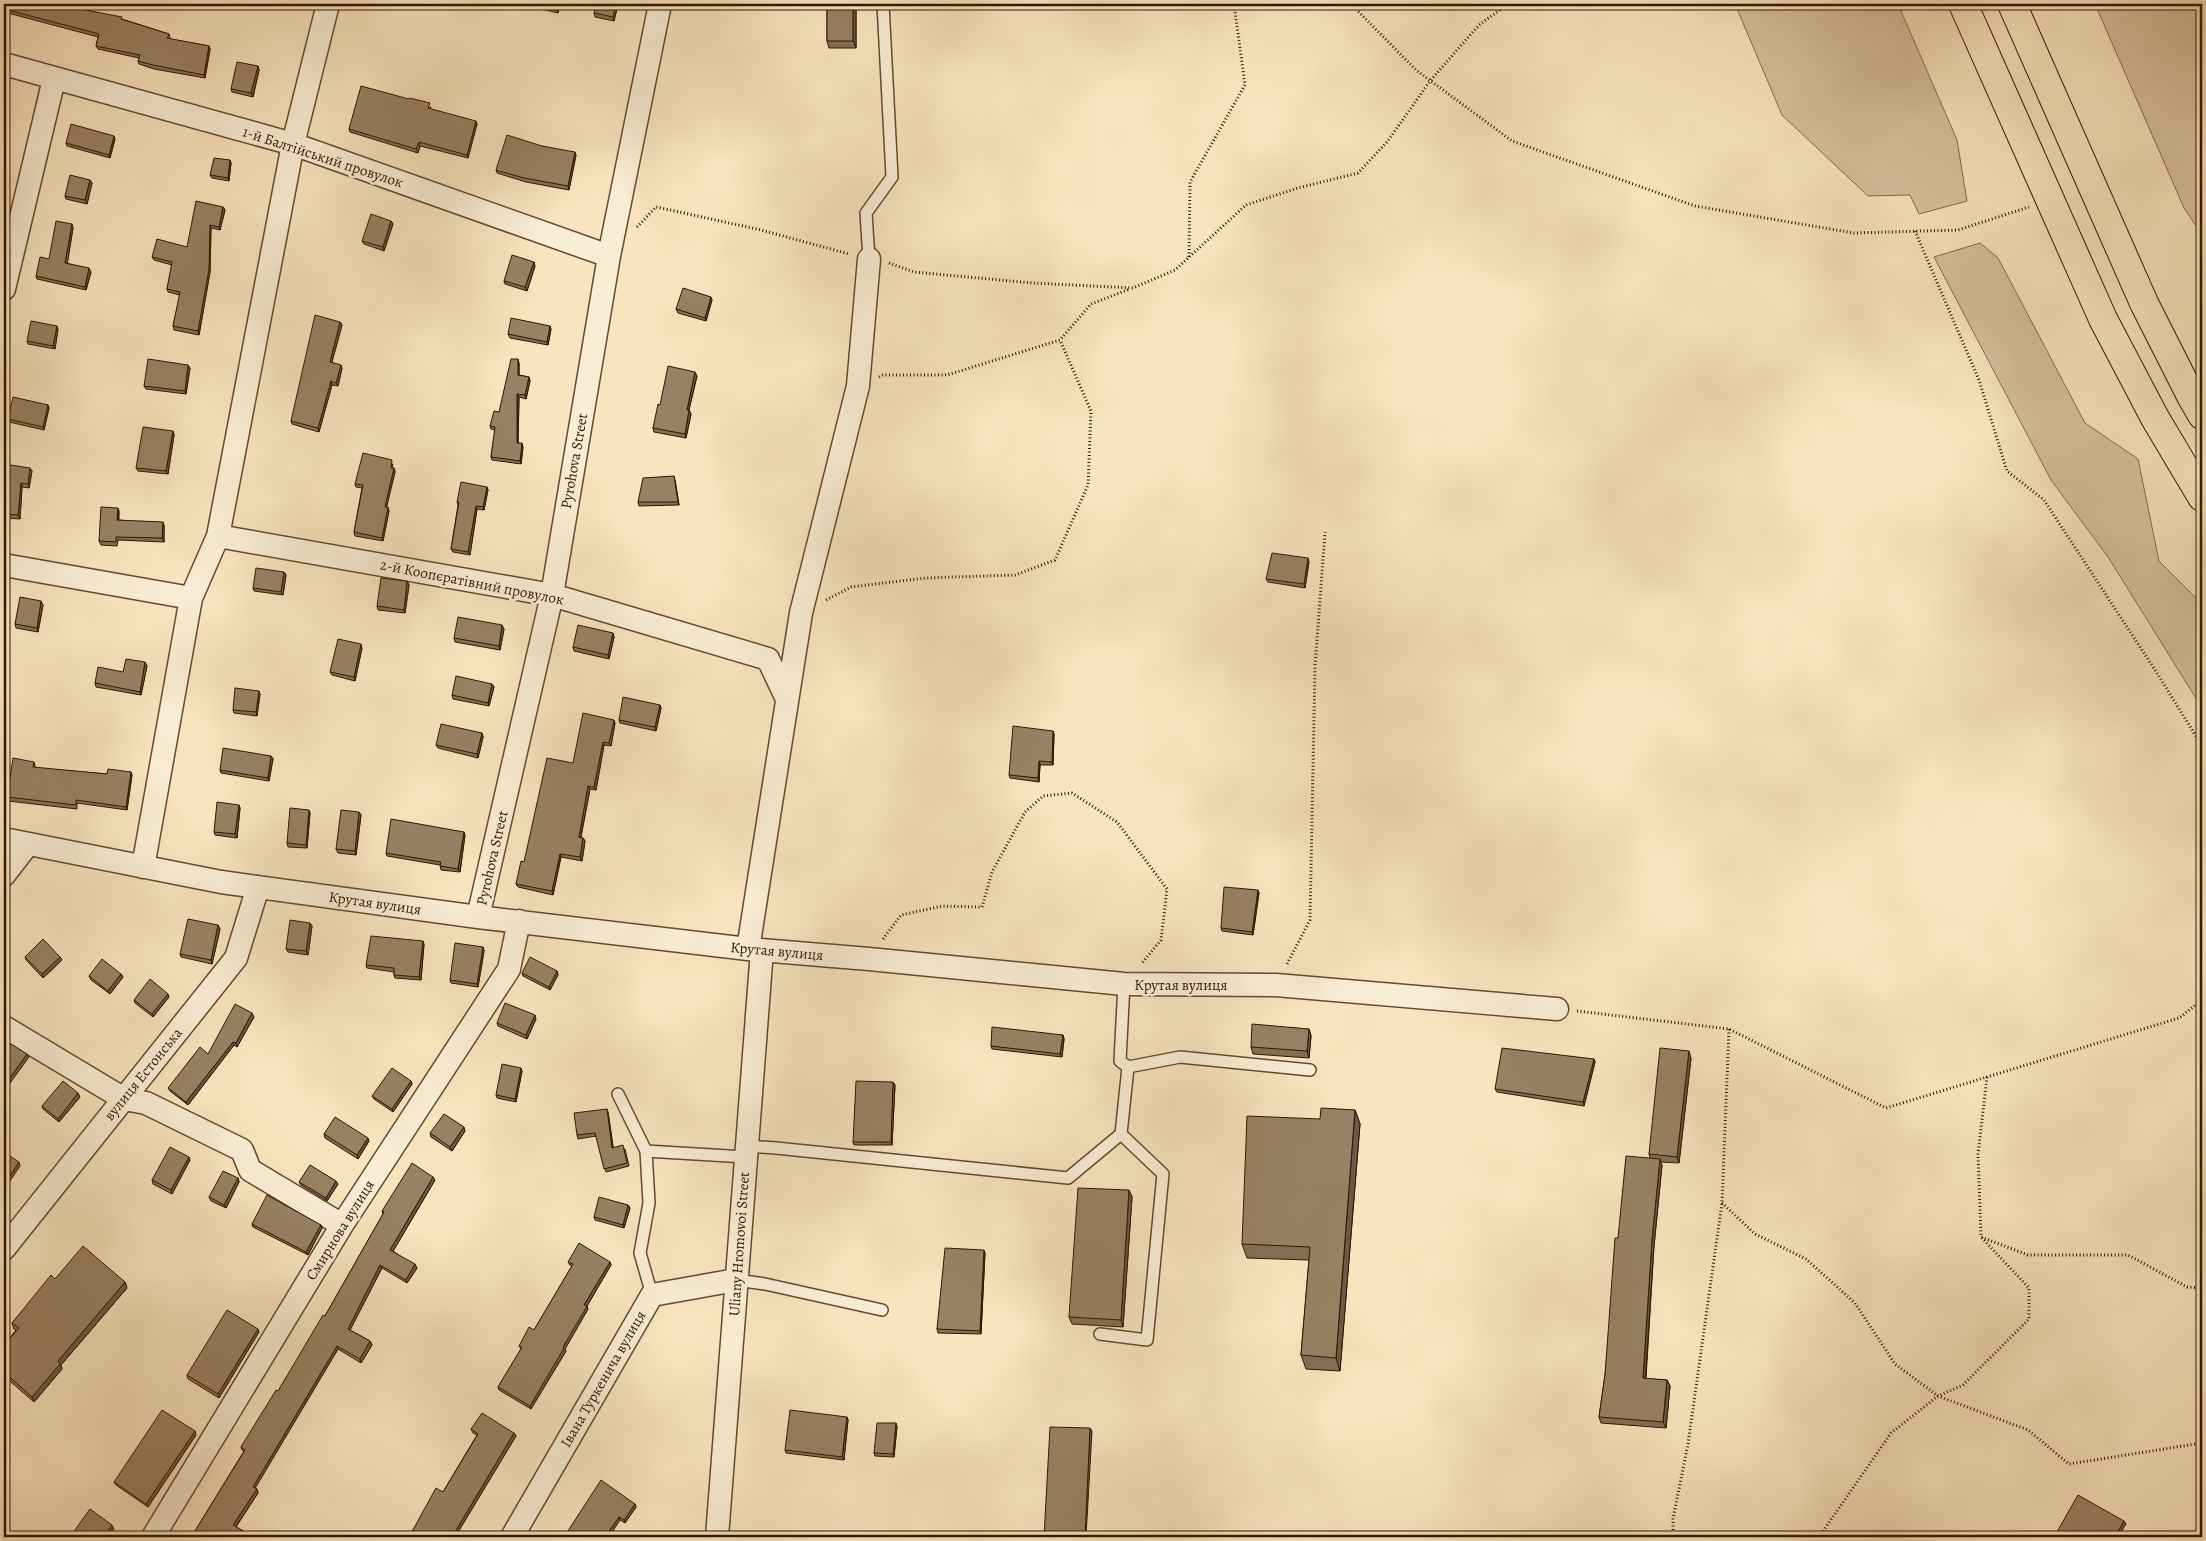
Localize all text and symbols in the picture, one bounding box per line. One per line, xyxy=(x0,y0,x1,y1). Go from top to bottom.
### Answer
street label: 1-й Балтійський провулок xyxy=(240,122,406,192)
street label: Pyrohova Street xyxy=(556,412,592,510)
street label: 2-й Коопєратівний провулок xyxy=(378,554,566,610)
street label: Pyrohova Street xyxy=(471,809,513,907)
street label: Крутая вулиця xyxy=(327,887,423,919)
street label: Крутая вулиця xyxy=(730,937,824,965)
street label: Крутая вулиця xyxy=(1134,975,1228,995)
street label: вулиця Естонська xyxy=(99,1023,187,1125)
street label: Uliany Hromovoi Street xyxy=(724,1171,754,1317)
street label: Смирнова вулиця xyxy=(301,1176,379,1284)
street label: Івана Туркенича вулиця xyxy=(556,1307,650,1451)

